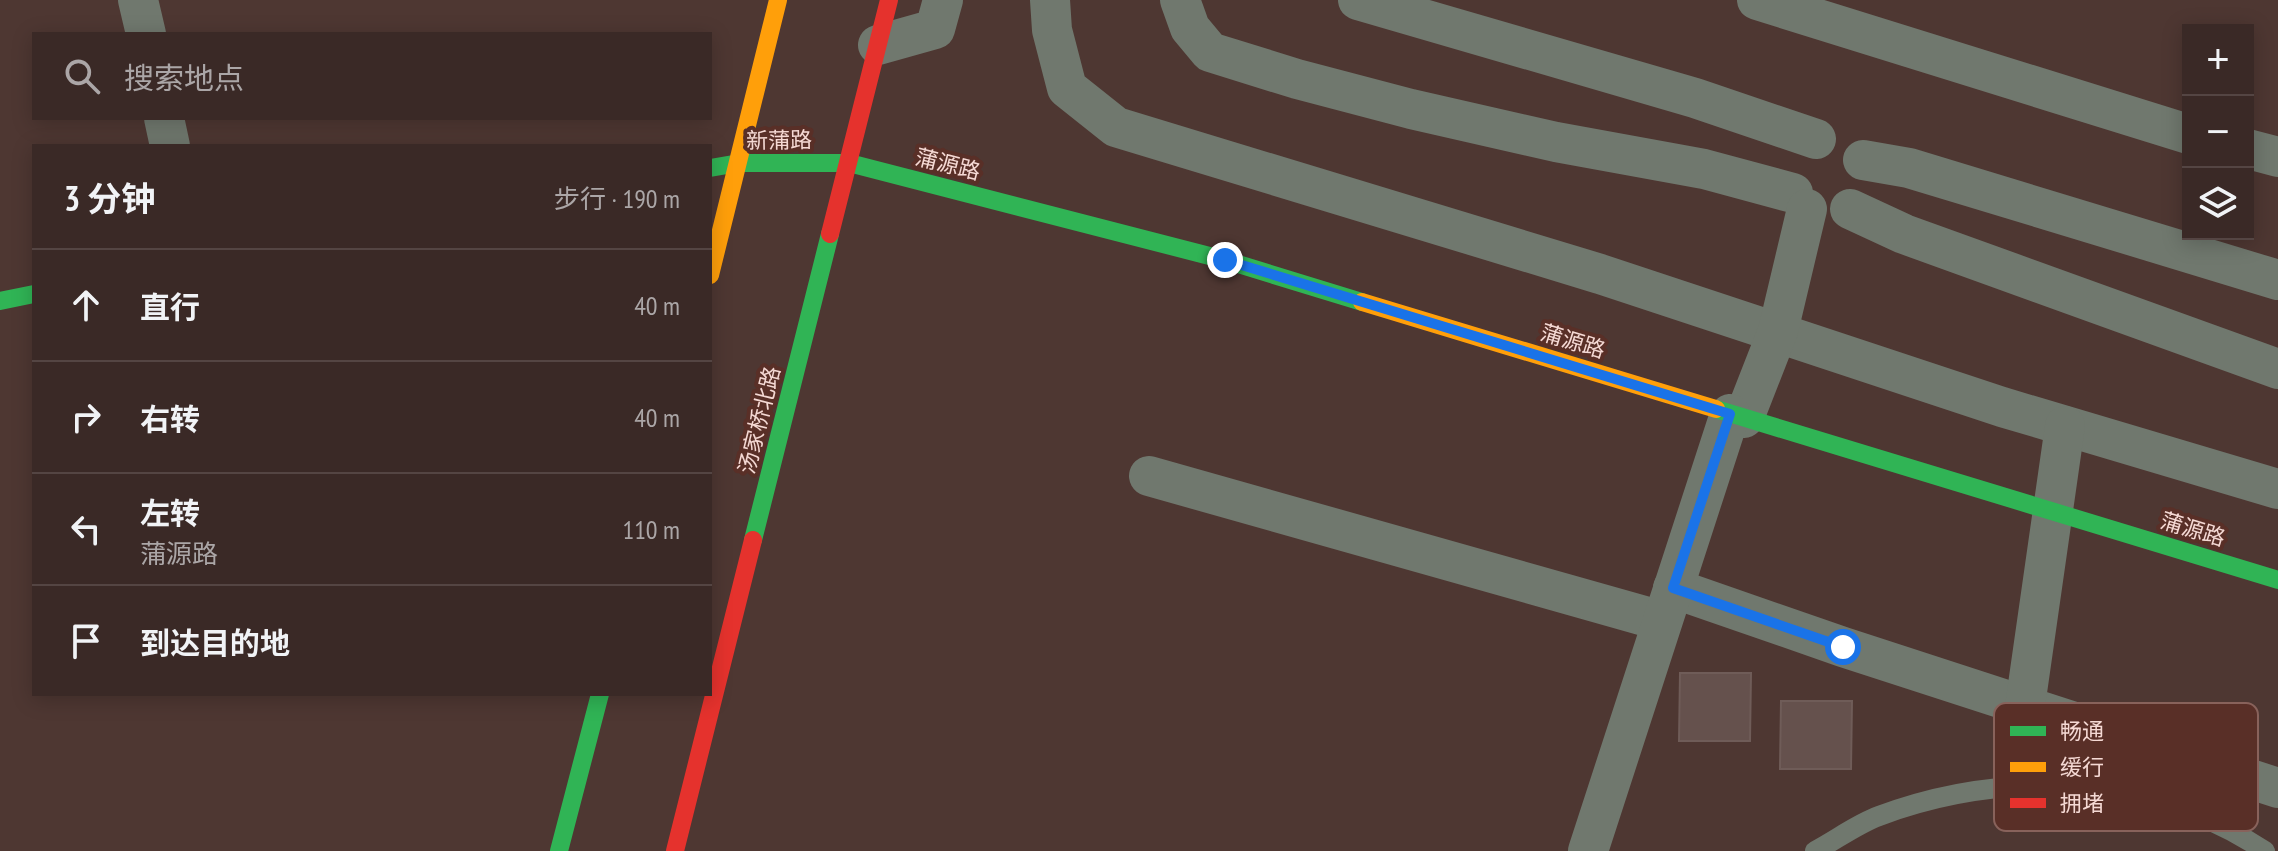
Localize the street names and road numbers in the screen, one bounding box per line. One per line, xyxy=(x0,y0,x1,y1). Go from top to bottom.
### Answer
street label: 新蒲路 xyxy=(746,125,812,155)
street label: 蒲源路 xyxy=(913,142,983,186)
street label: 蒲源路 xyxy=(1537,318,1609,364)
street label: 汤家桥北路 xyxy=(732,363,786,477)
street label: 蒲源路 xyxy=(2157,506,2229,552)

